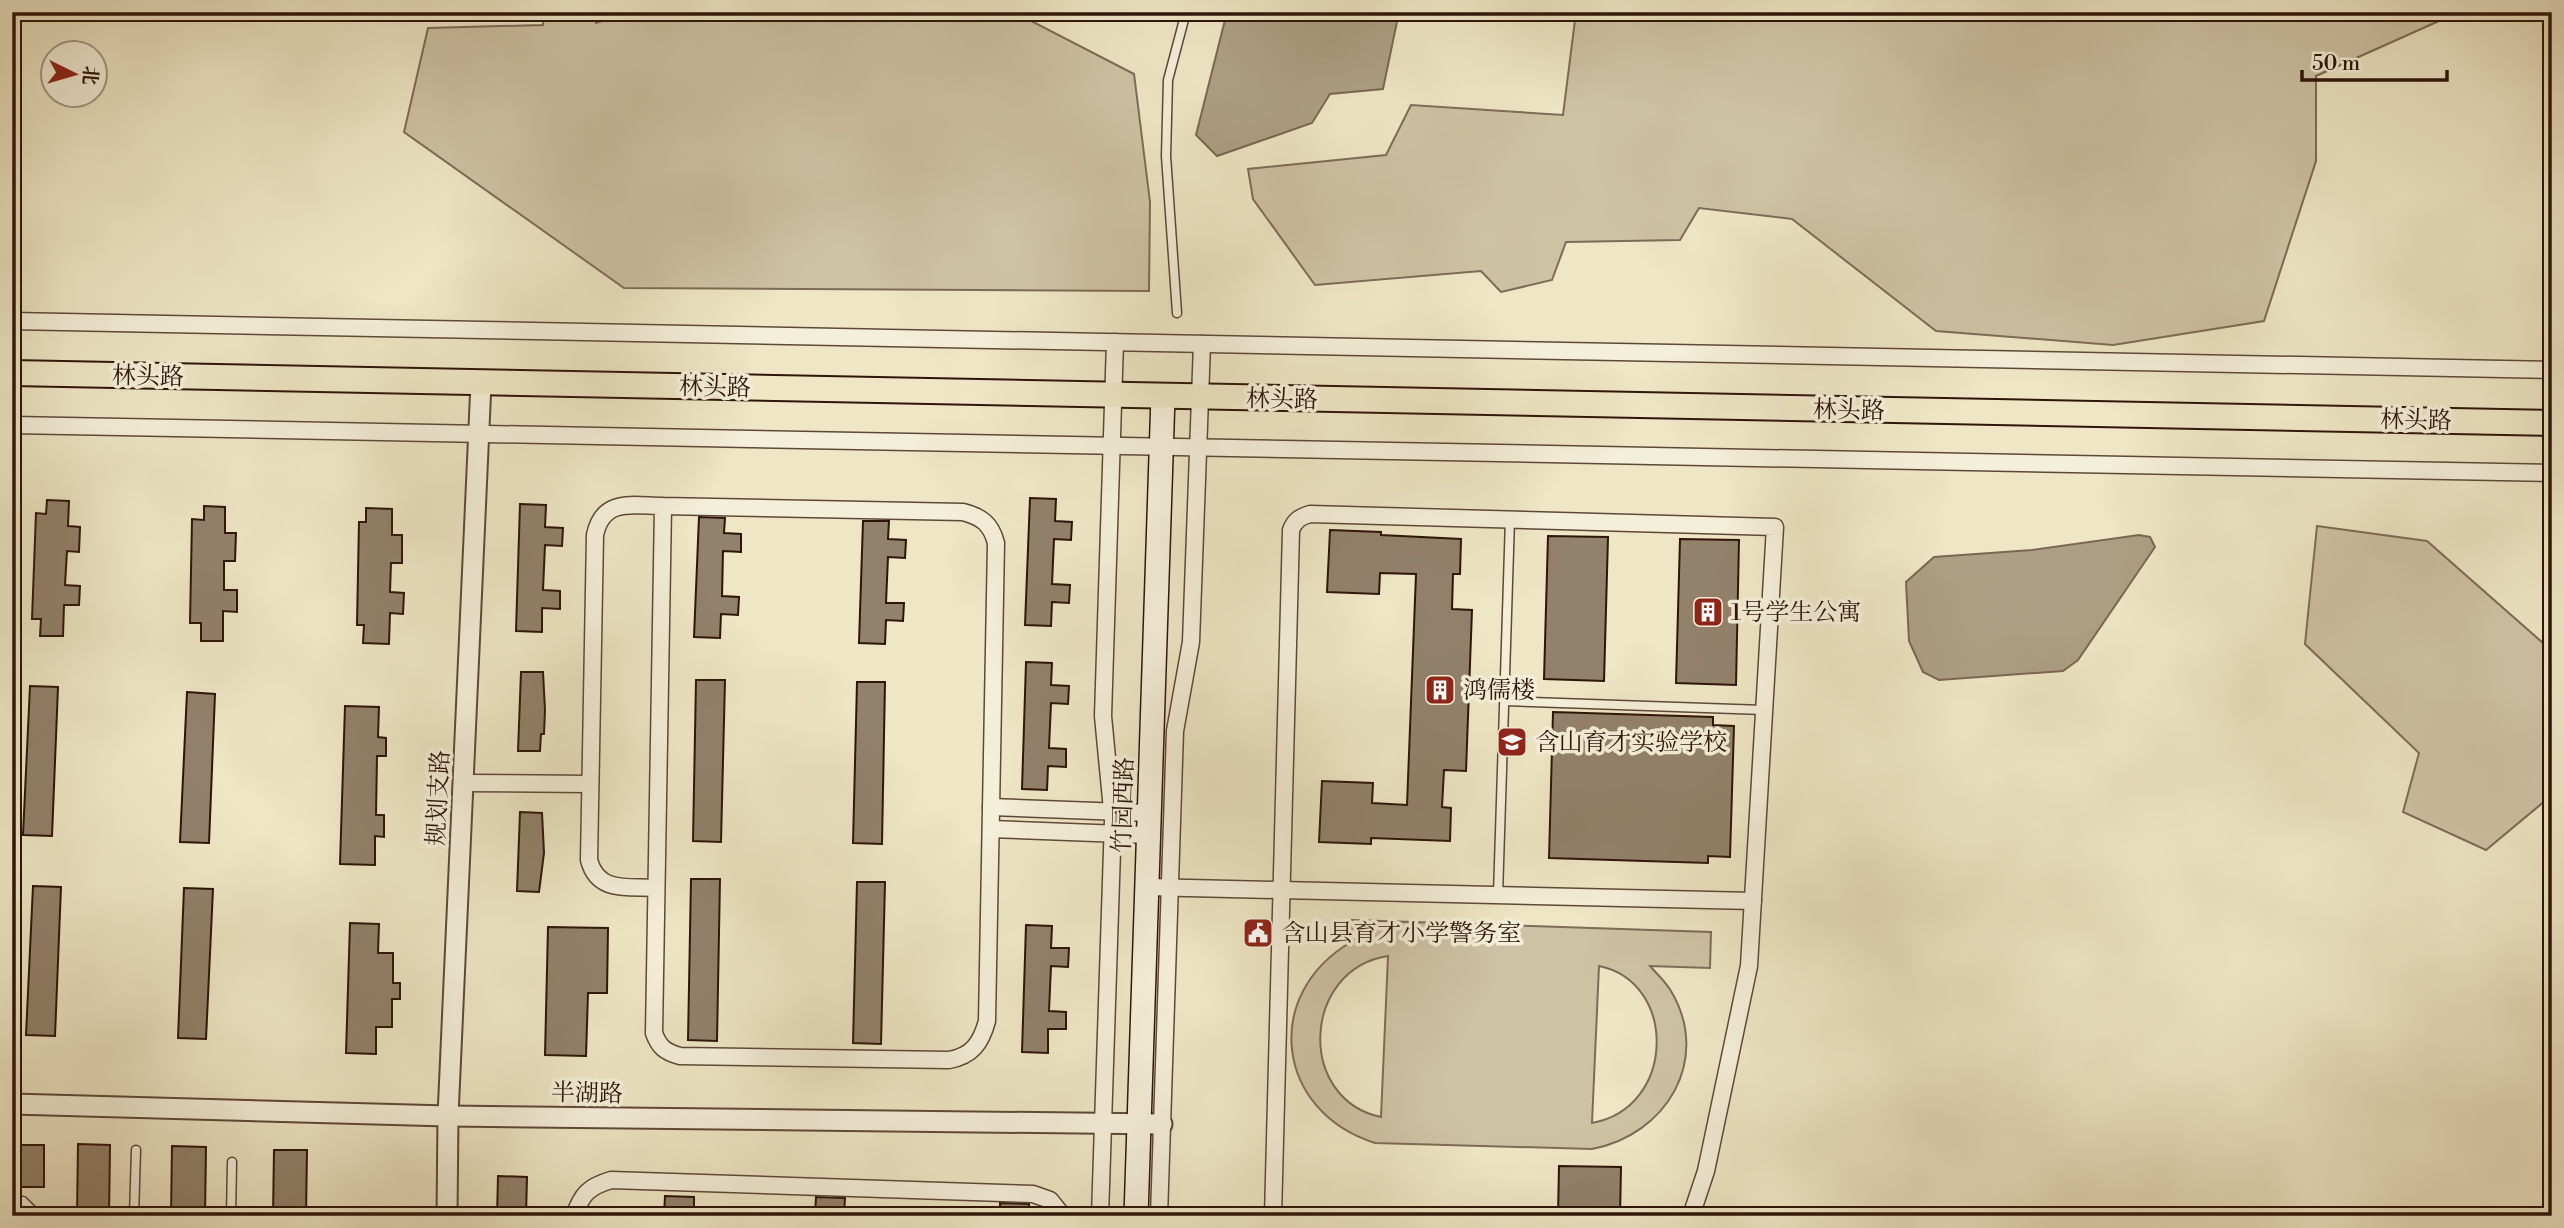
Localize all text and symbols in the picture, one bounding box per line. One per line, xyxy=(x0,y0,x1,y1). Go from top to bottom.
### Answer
north arrow xyxy=(38,38,108,108)
scale bar xyxy=(2302,38,2447,82)
text: 50 m xyxy=(2312,51,2360,77)
text: 北 xyxy=(77,65,103,86)
street label: 林头路 xyxy=(112,361,184,393)
street label: 林头路 xyxy=(679,372,751,404)
street label: 林头路 xyxy=(1246,384,1318,416)
street label: 林头路 xyxy=(1813,395,1885,427)
street label: 林头路 xyxy=(2380,405,2452,437)
building icon: 1号学生公寓 xyxy=(1691,595,1725,629)
place label: 1号学生公寓 xyxy=(1731,598,1861,628)
building icon: 鸿儒楼 xyxy=(1423,673,1457,707)
place label: 鸿儒楼 xyxy=(1463,676,1535,706)
school or university icon: 含山育才实验学校 xyxy=(1495,725,1529,759)
place label: 含山育才实验学校 xyxy=(1535,728,1727,758)
street label: 规划支路 xyxy=(422,749,456,847)
street label: 竹园西路 xyxy=(1107,757,1141,854)
public building icon: 含山县育才小学警务室 xyxy=(1241,916,1275,950)
place label: 含山县育才小学警务室 xyxy=(1281,919,1521,949)
street label: 半湖路 xyxy=(551,1078,623,1110)

